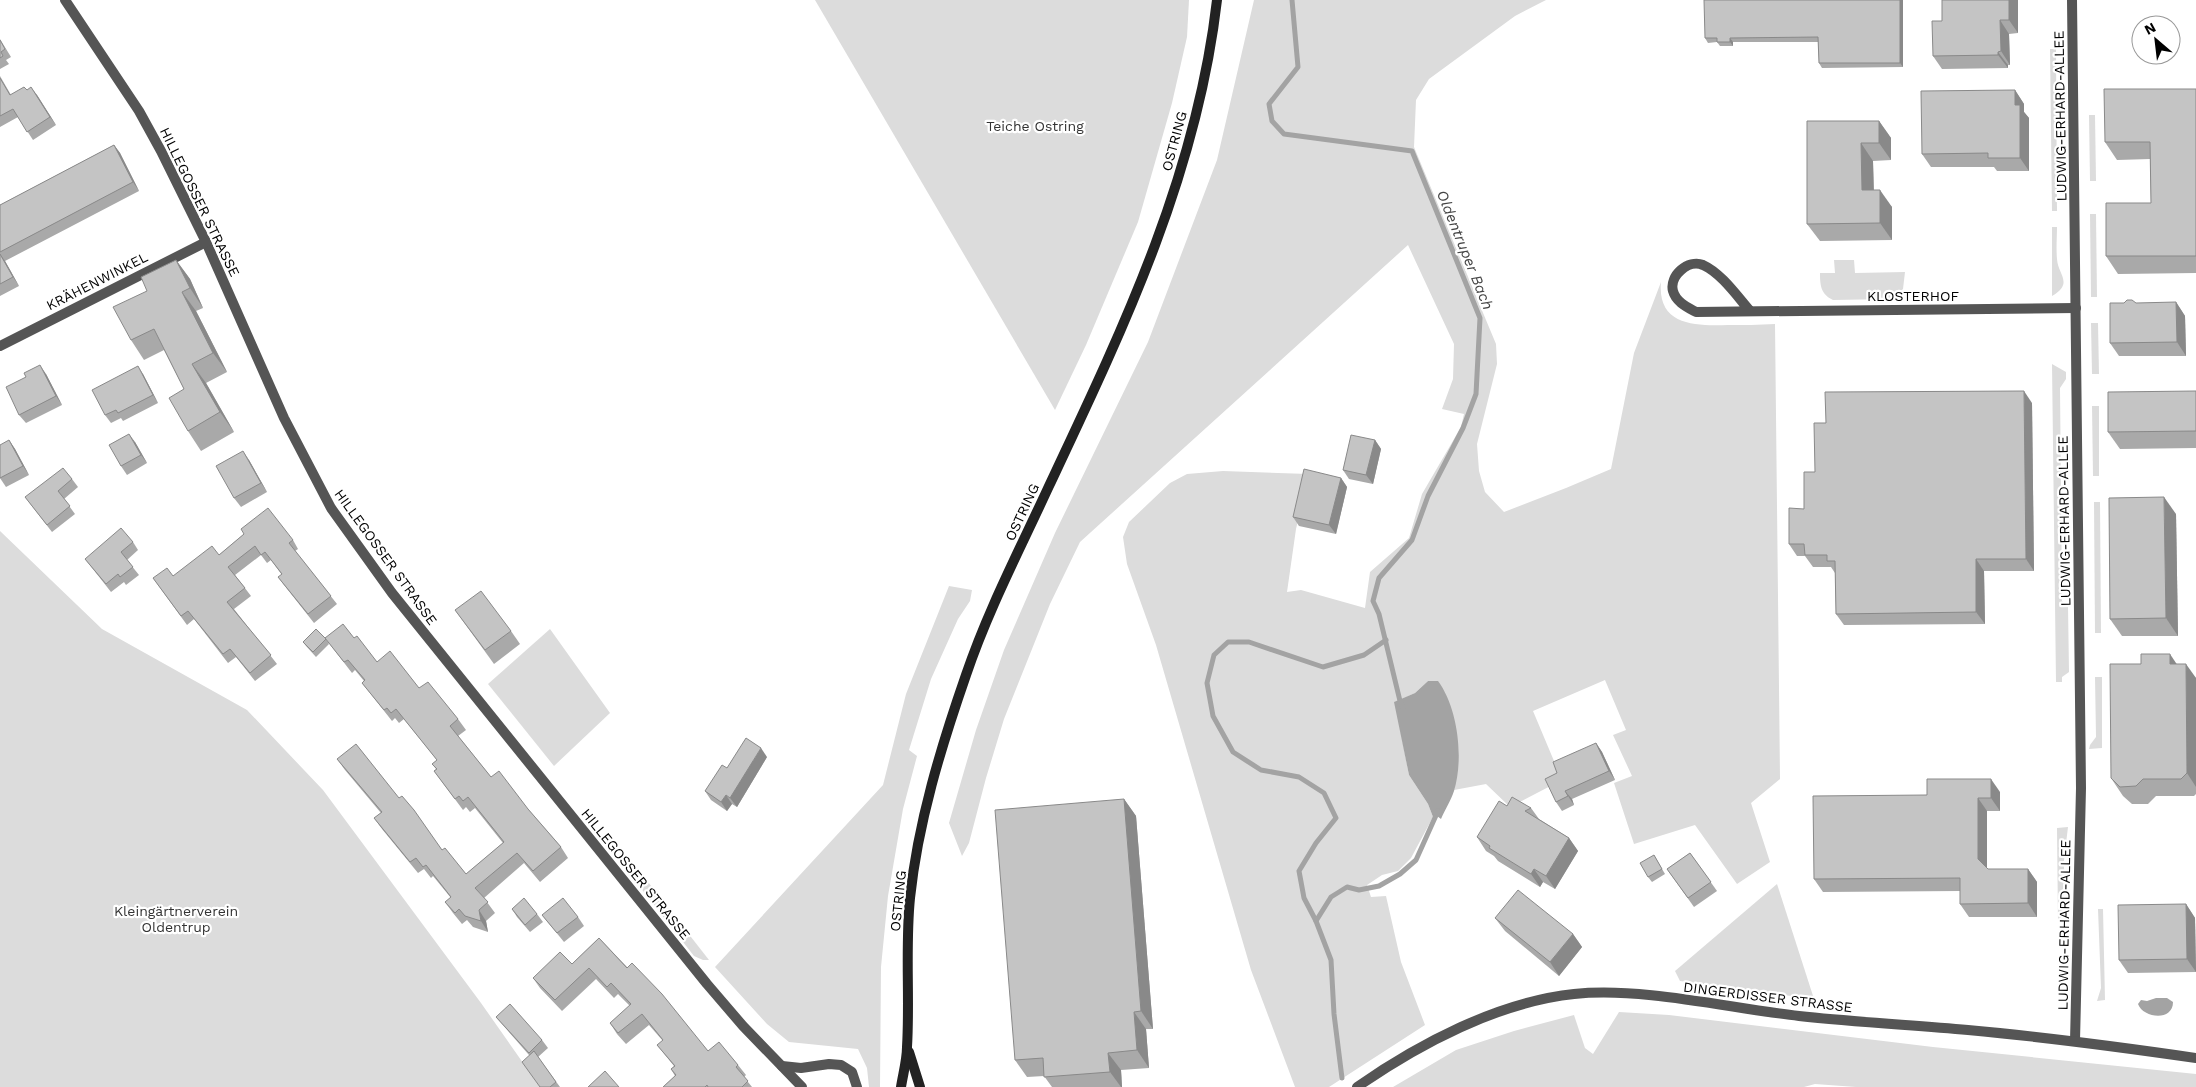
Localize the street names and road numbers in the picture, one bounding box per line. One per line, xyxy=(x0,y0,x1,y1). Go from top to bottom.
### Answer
street label: LUDWIG-ERHARD-ALLEE xyxy=(2051,30,2069,202)
street label: OSTRING xyxy=(1158,109,1190,173)
street label: HILLEGOSSER STRASSE xyxy=(157,125,243,279)
street label: KRÄHENWINKEL xyxy=(44,249,150,313)
street label: KLOSTERHOF xyxy=(1867,288,1959,304)
street label: LUDWIG-ERHARD-ALLEE xyxy=(2055,435,2073,607)
street label: OSTRING xyxy=(1002,481,1042,543)
street label: HILLEGOSSER STRASSE xyxy=(331,486,441,628)
street label: HILLEGOSSER STRASSE xyxy=(578,805,694,943)
street label: LUDWIG-ERHARD-ALLEE xyxy=(2055,839,2073,1011)
street label: OSTRING xyxy=(887,870,909,932)
street label: DINGERDISSER STRASSE xyxy=(1682,979,1854,1015)

